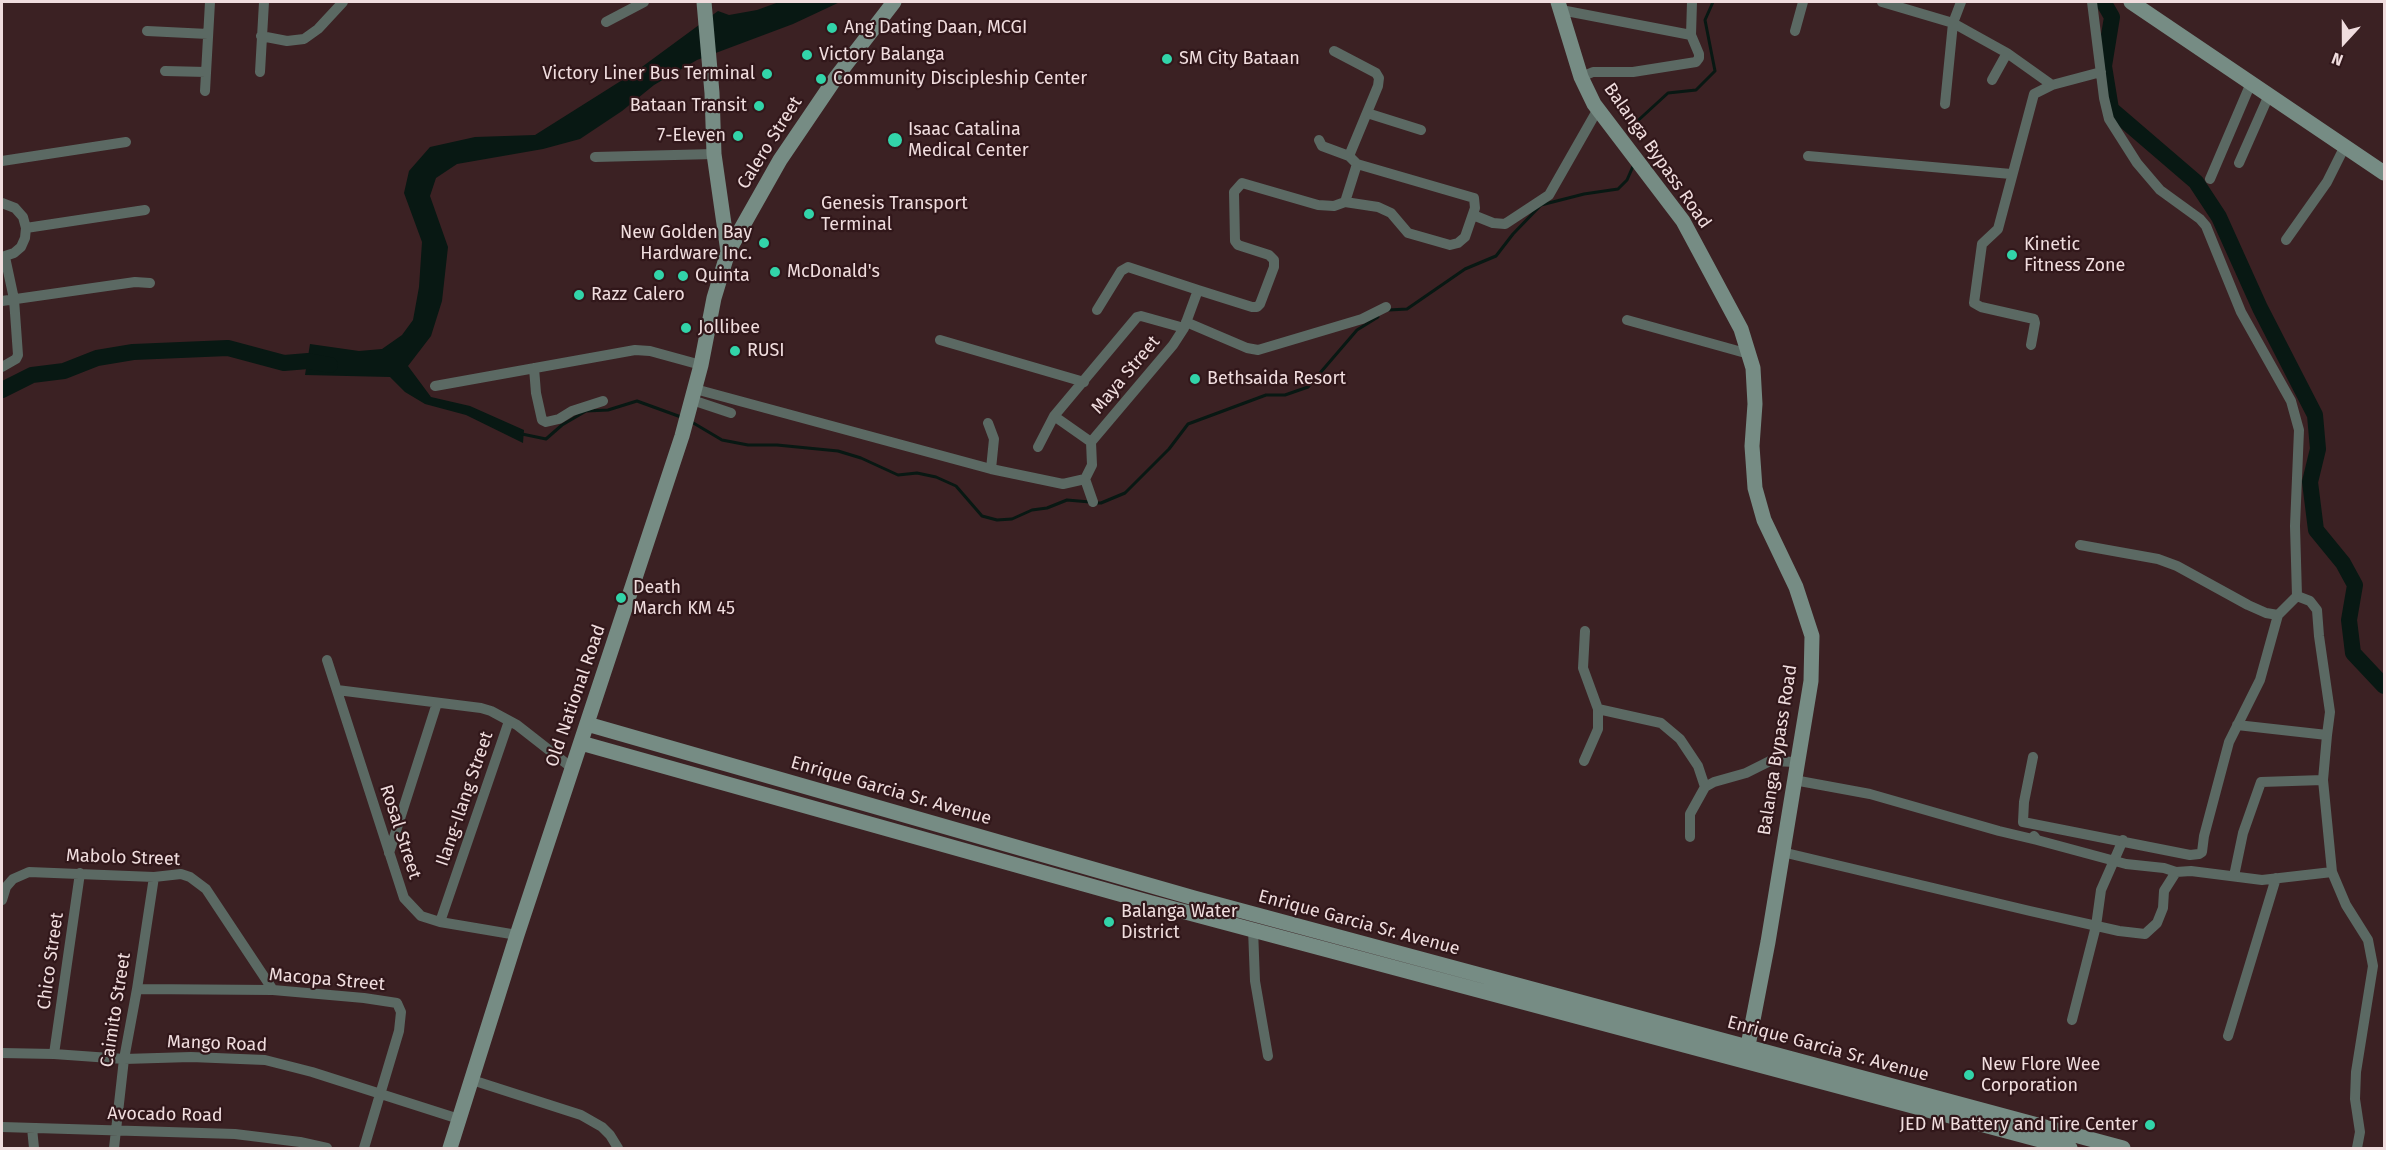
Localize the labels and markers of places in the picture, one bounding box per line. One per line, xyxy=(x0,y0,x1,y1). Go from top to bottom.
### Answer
place label: Ang Dating Daan, MCGI xyxy=(844,17,1027,39)
marker: Ang Dating Daan, MCGI xyxy=(825,21,839,35)
place label: Victory Balanga xyxy=(819,44,945,66)
marker: Victory Balanga xyxy=(800,48,814,62)
place label: SM City Bataan xyxy=(1179,48,1300,70)
marker: SM City Bataan xyxy=(1160,52,1174,66)
place label: Victory Liner Bus Terminal xyxy=(542,63,755,85)
marker: Victory Liner Bus Terminal xyxy=(760,67,774,81)
place label: Community Discipleship Center xyxy=(833,68,1087,90)
marker: Community Discipleship Center xyxy=(814,72,828,86)
place label: Bataan Transit xyxy=(630,95,747,117)
marker: Bataan Transit xyxy=(752,99,766,113)
place label: Isaac Catalina Medical Center xyxy=(908,119,1029,162)
place label: 7-Eleven xyxy=(657,125,726,147)
marker: 7-Eleven xyxy=(731,129,745,143)
marker: Isaac Catalina Medical Center xyxy=(886,131,904,149)
place label: Genesis Transport Terminal xyxy=(821,193,968,236)
marker: Genesis Transport Terminal xyxy=(802,207,816,221)
place label: New Golden Bay Hardware Inc. xyxy=(620,222,752,264)
place label: Kinetic Fitness Zone xyxy=(2024,234,2125,276)
marker: New Golden Bay Hardware Inc. xyxy=(757,236,771,250)
marker: Kinetic Fitness Zone xyxy=(2005,248,2019,262)
place label: McDonald's xyxy=(787,261,880,283)
place label: Quinta xyxy=(695,265,750,287)
marker: McDonald's xyxy=(768,265,782,279)
marker: Calero xyxy=(652,268,666,282)
marker: Quinta xyxy=(676,269,690,283)
place label: Razz xyxy=(591,284,627,306)
place label: Calero xyxy=(633,284,685,306)
marker: Razz xyxy=(572,288,586,302)
place label: Jollibee xyxy=(698,317,760,339)
marker: Jollibee xyxy=(679,321,693,335)
place label: RUSI xyxy=(747,340,785,362)
marker: RUSI xyxy=(728,344,742,358)
place label: Bethsaida Resort xyxy=(1207,368,1346,390)
marker: Bethsaida Resort xyxy=(1188,372,1202,386)
place label: Death March KM 45 xyxy=(633,577,735,620)
marker: Death March KM 45 xyxy=(614,591,628,605)
place label: Balanga Water District xyxy=(1121,901,1238,944)
marker: Balanga Water District xyxy=(1102,915,1116,929)
place label: New Flore Wee Corporation xyxy=(1981,1054,2100,1096)
marker: New Flore Wee Corporation xyxy=(1962,1068,1976,1082)
place label: JED M Battery and Tire Center xyxy=(1900,1114,2138,1136)
marker: JED M Battery and Tire Center xyxy=(2143,1118,2157,1132)

